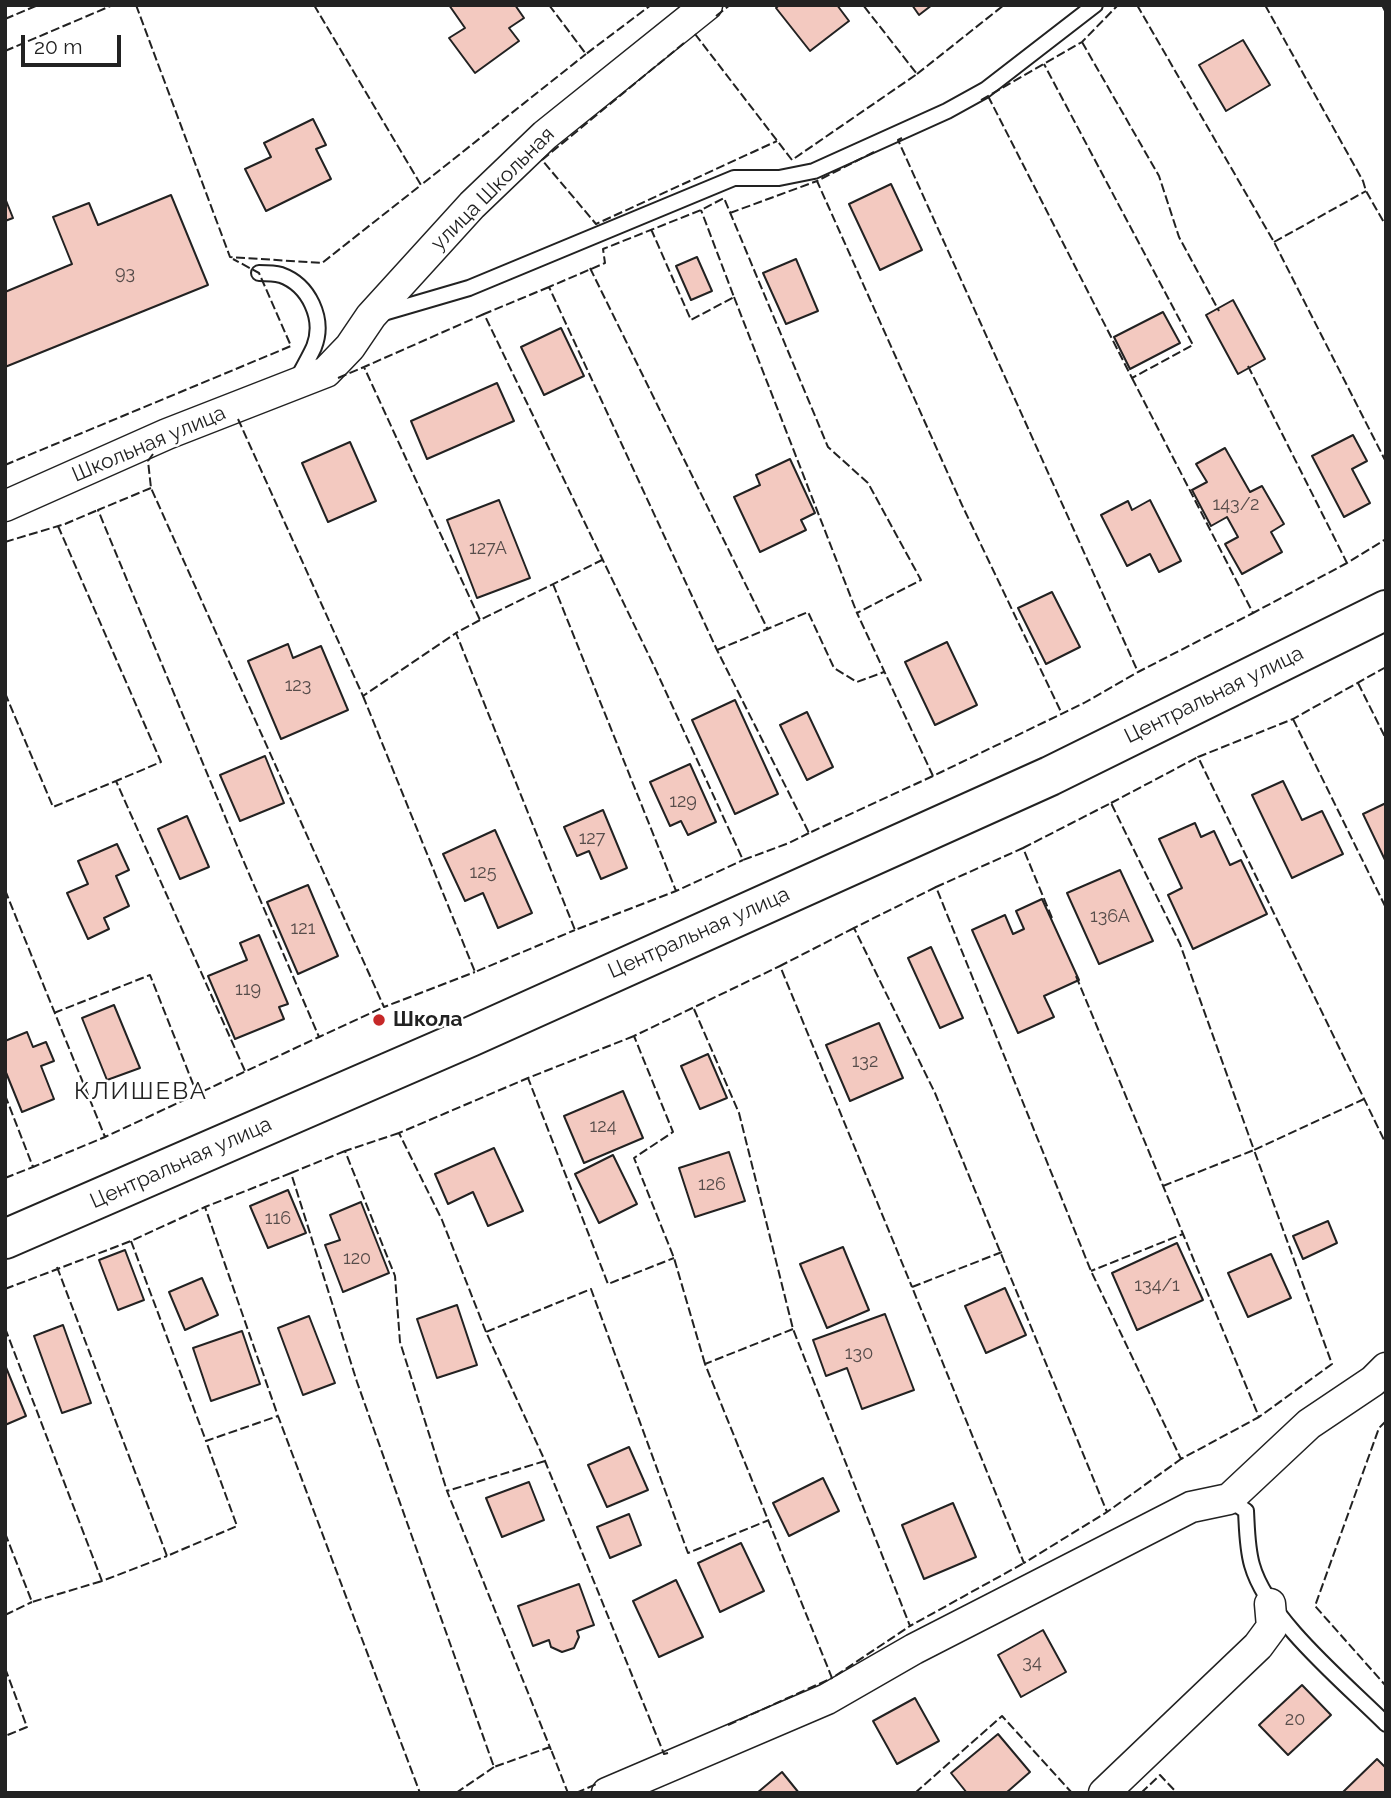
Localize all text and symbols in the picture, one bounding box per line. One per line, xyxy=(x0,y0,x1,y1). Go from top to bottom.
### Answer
scale bar xyxy=(24,21,124,65)
text: 20 m xyxy=(34,34,82,59)
street label: улица Школьная xyxy=(426,122,560,256)
house number: 93 xyxy=(115,263,135,285)
street label: Школьная улица xyxy=(68,400,230,488)
house number: 143/2 xyxy=(1213,494,1259,516)
house number: 127А xyxy=(469,538,507,560)
street label: Центральная улица xyxy=(1120,641,1308,749)
house number: 123 xyxy=(285,675,311,697)
house number: 129 xyxy=(669,791,697,813)
house number: 127 xyxy=(579,828,605,850)
house number: 125 xyxy=(470,862,496,884)
street label: Центральная улица xyxy=(604,882,794,984)
house number: 136А xyxy=(1090,906,1130,928)
house number: 121 xyxy=(291,918,315,940)
house number: 119 xyxy=(235,979,261,1001)
place label: Школа xyxy=(393,1007,463,1033)
marker: Школа xyxy=(371,1012,387,1028)
house number: 132 xyxy=(852,1051,878,1073)
district label: КЛИШЕВА xyxy=(75,1078,207,1106)
street label: Центральная улица xyxy=(86,1112,276,1214)
house number: 124 xyxy=(590,1116,616,1138)
house number: 126 xyxy=(698,1174,726,1196)
house number: 116 xyxy=(265,1208,291,1230)
house number: 120 xyxy=(343,1248,371,1270)
house number: 134/1 xyxy=(1134,1275,1180,1297)
house number: 130 xyxy=(845,1343,873,1365)
house number: 34 xyxy=(1022,1652,1042,1674)
house number: 20 xyxy=(1285,1709,1305,1731)

